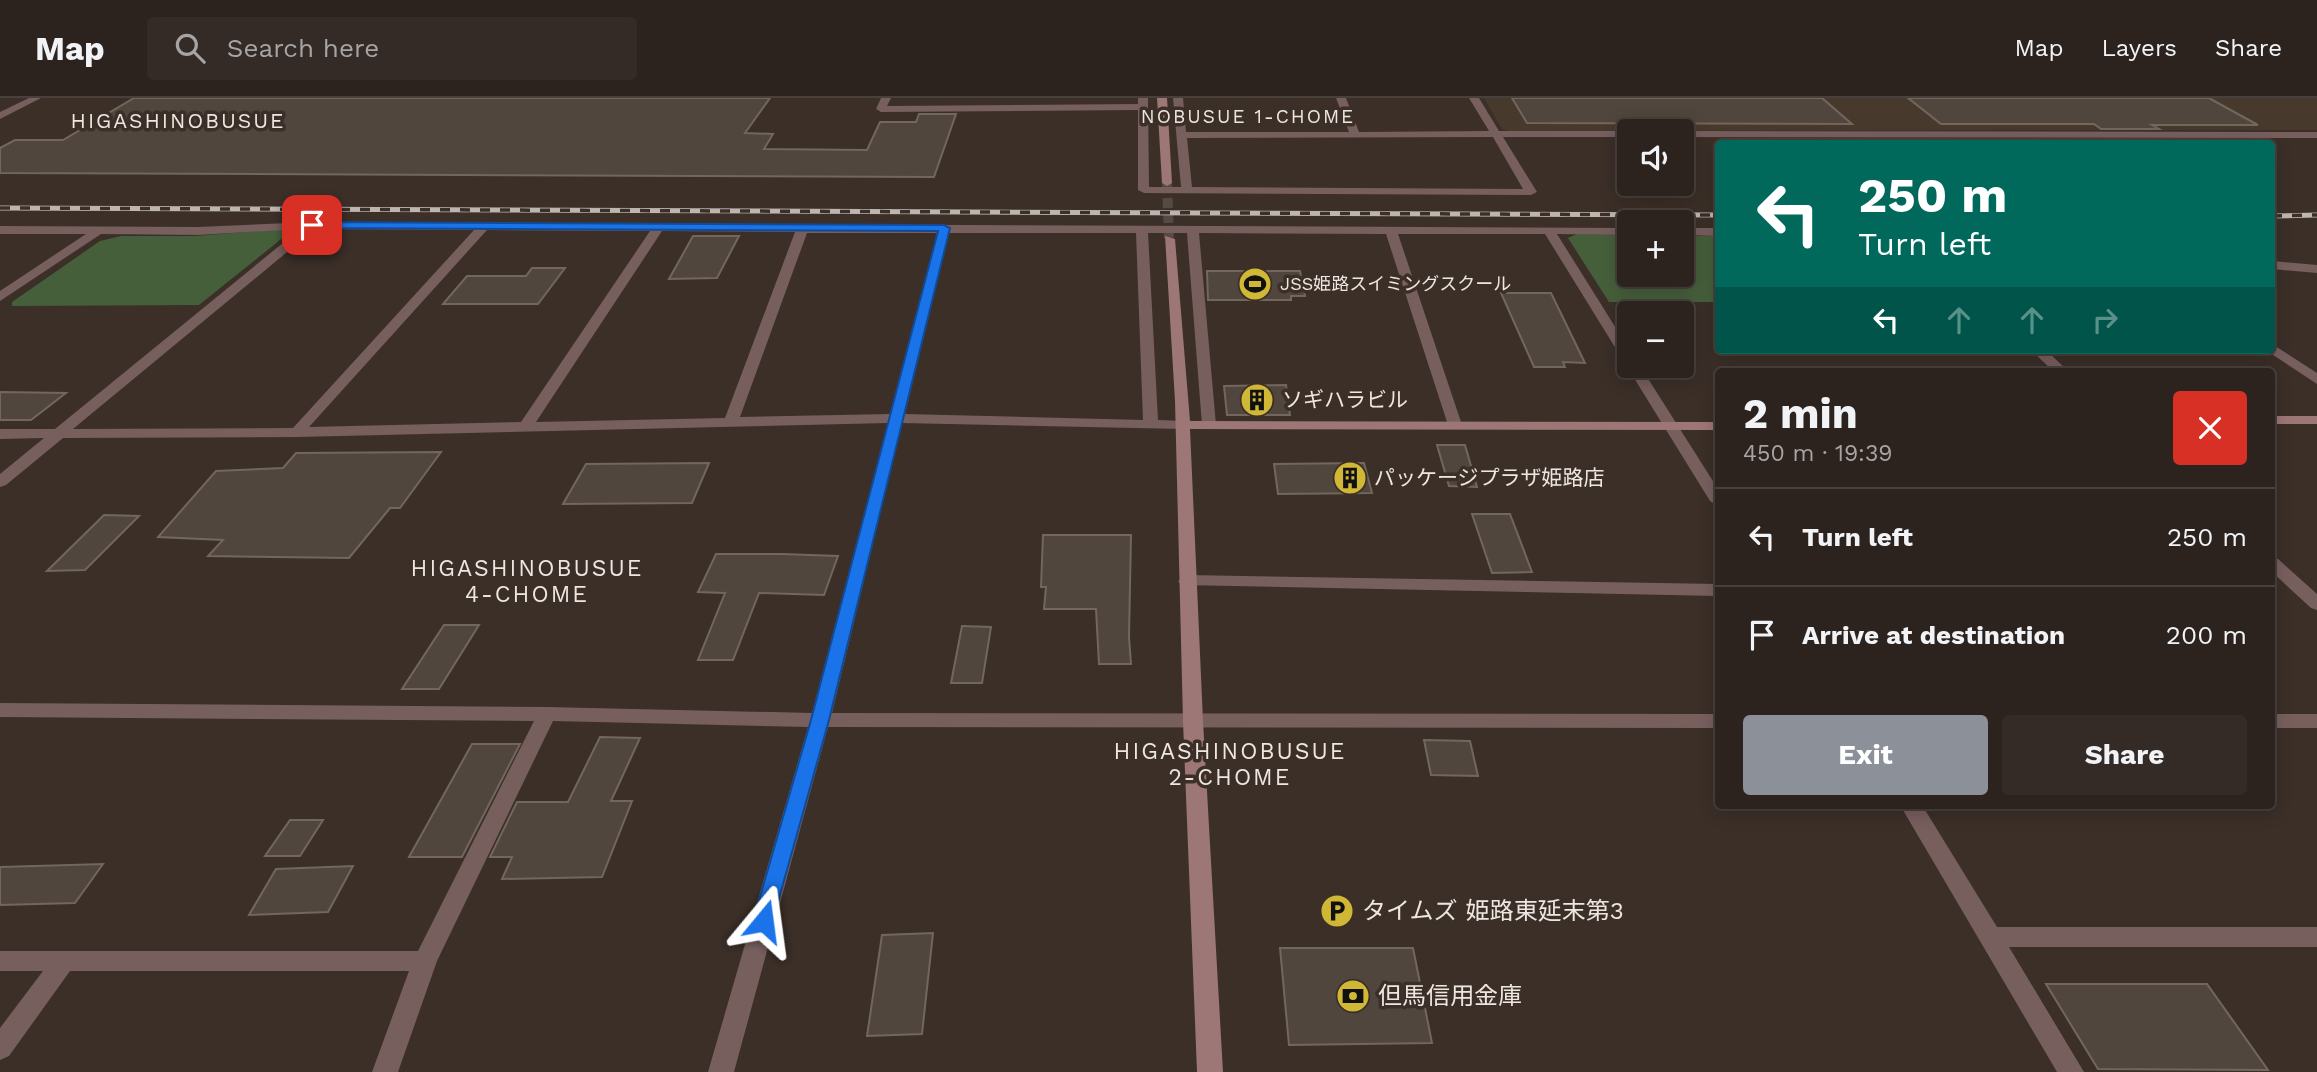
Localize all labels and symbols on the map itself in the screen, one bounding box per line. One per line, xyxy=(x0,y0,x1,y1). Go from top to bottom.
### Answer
district label: NOBUSUE 1-CHOME xyxy=(1141,105,1355,128)
district label: HIGASHINOBUSUE xyxy=(70,108,286,133)
pin xyxy=(282,195,342,255)
sports icon: JSS姫路スイミングスクール xyxy=(1236,265,1274,303)
place label: JSS姫路スイミングスクール xyxy=(1280,273,1511,294)
building icon: ソギハラビル xyxy=(1238,381,1276,419)
place label: ソギハラビル xyxy=(1282,387,1408,412)
building icon: パッケージプラザ姫路店 xyxy=(1331,459,1369,497)
place label: パッケージプラザ姫路店 xyxy=(1374,465,1605,490)
district label: HIGASHINOBUSUE 4-CHOME xyxy=(411,555,643,608)
district label: HIGASHINOBUSUE 2-CHOME xyxy=(1114,738,1346,791)
position arrow xyxy=(727,884,801,958)
parking icon: タイムズ 姫路東延末第3 xyxy=(1318,892,1356,930)
place label: タイムズ 姫路東延末第3 xyxy=(1362,897,1624,925)
bank icon: 但馬信用金庫 xyxy=(1334,977,1372,1015)
place label: 但馬信用金庫 xyxy=(1378,982,1522,1010)

